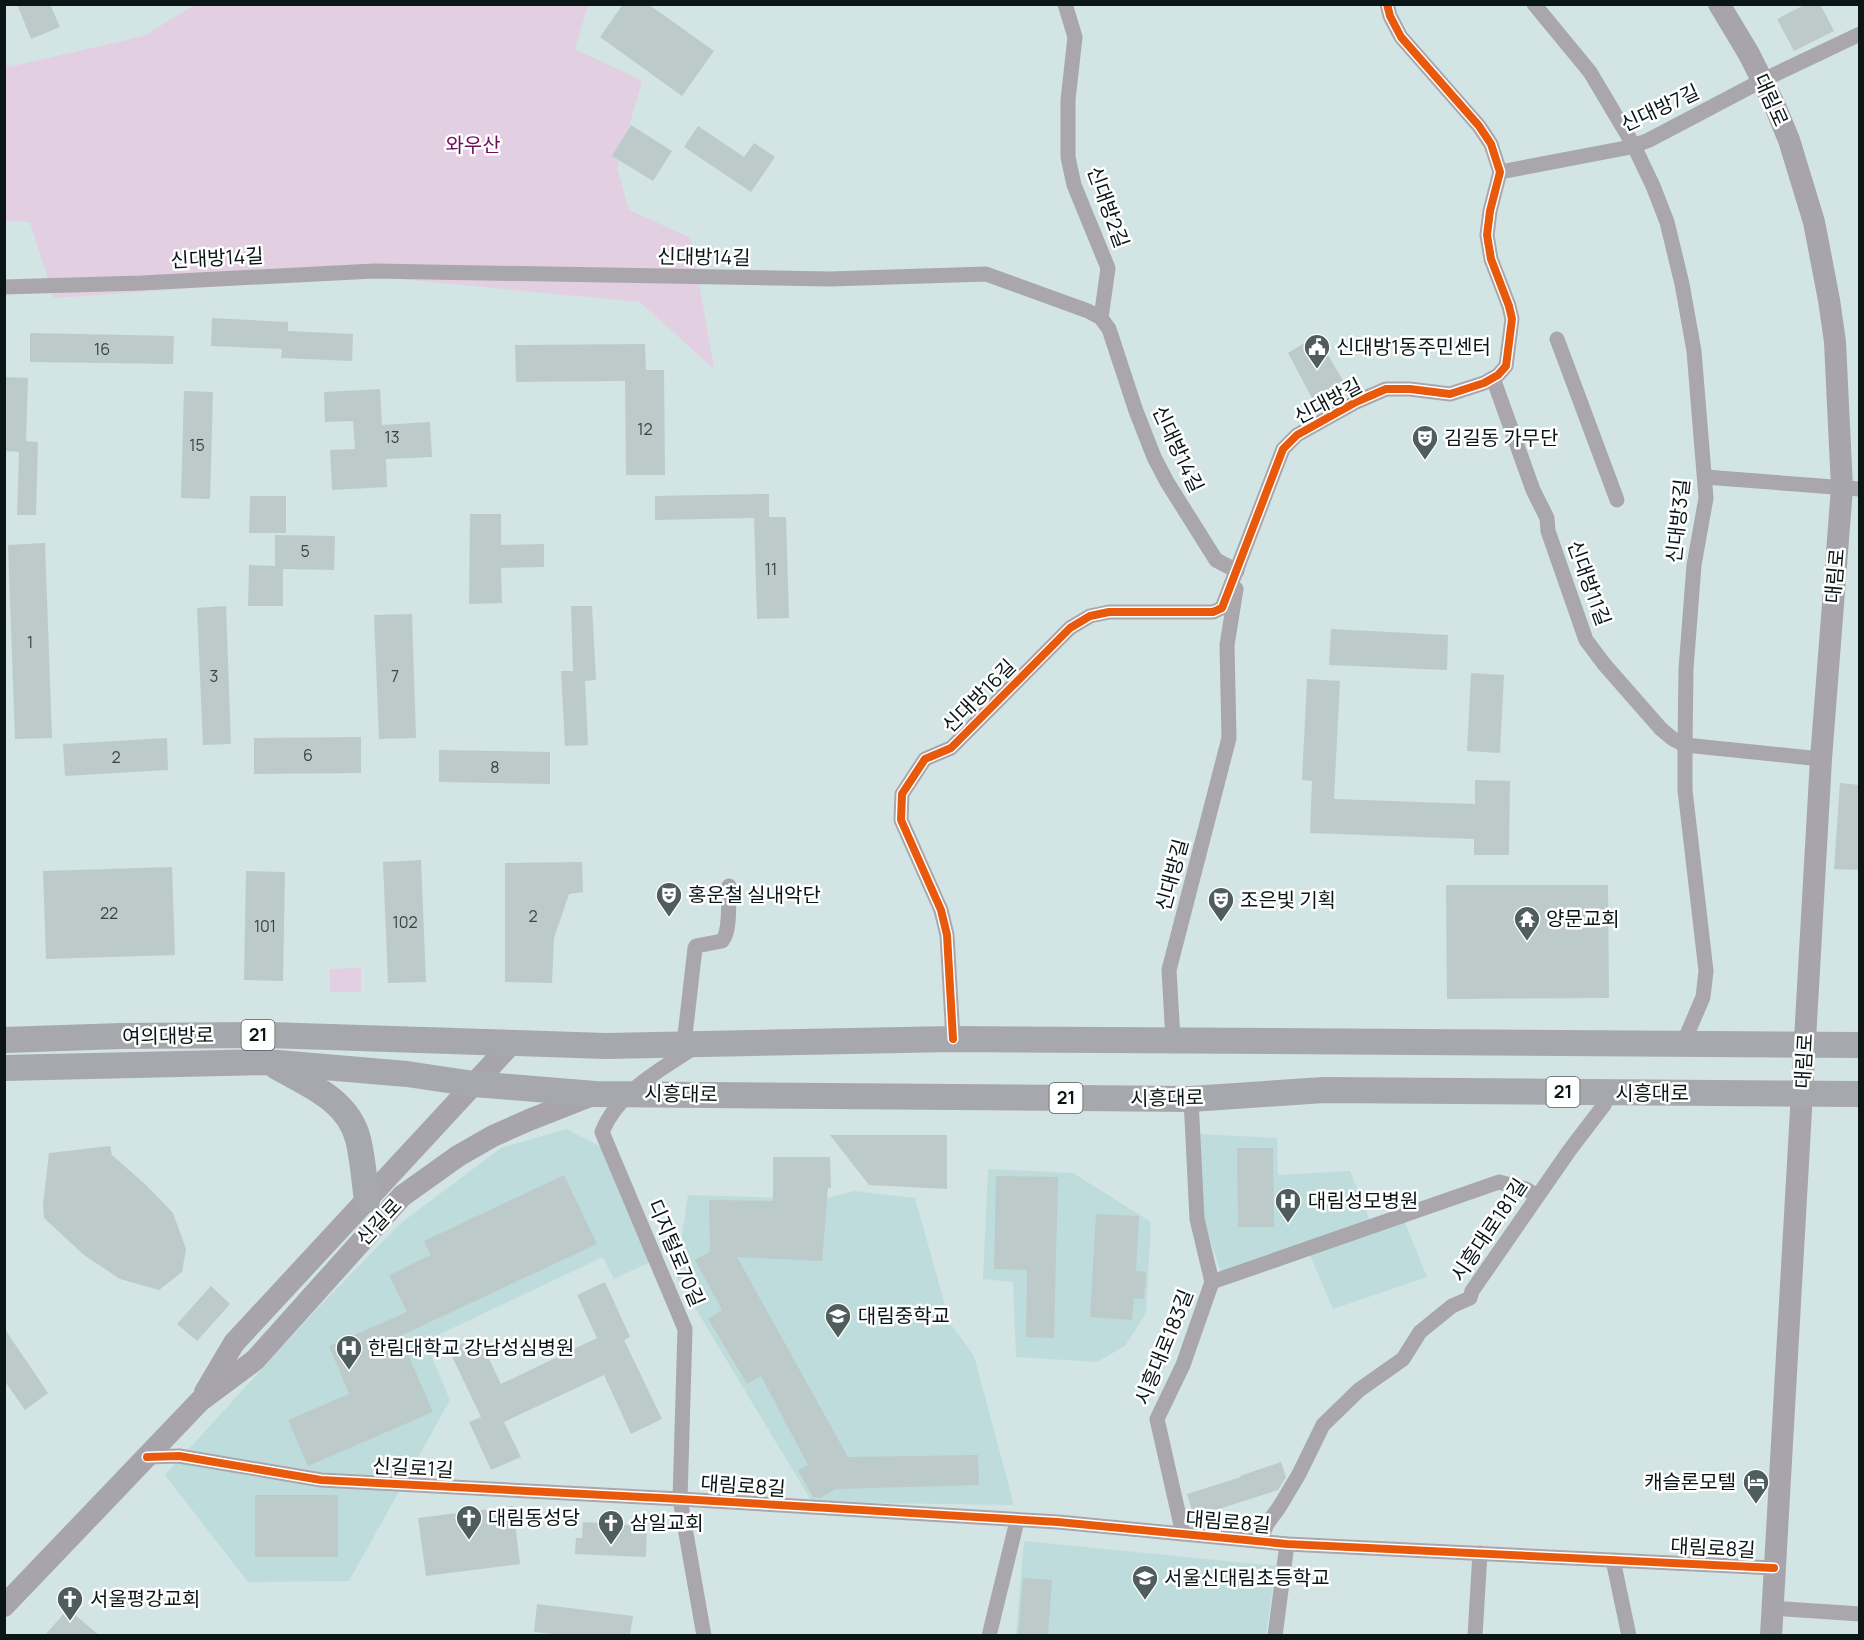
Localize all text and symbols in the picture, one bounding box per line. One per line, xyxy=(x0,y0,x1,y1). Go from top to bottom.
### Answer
street label: 대림로 xyxy=(1748,69,1795,131)
street label: 신대방7길 xyxy=(1616,78,1703,137)
park label: 와우산 xyxy=(445,131,501,158)
street label: 신대방2길 xyxy=(1081,162,1136,251)
street label: 신대방14길 xyxy=(170,242,264,273)
street label: 신대방14길 xyxy=(657,242,751,271)
public building icon: 신대방1동주민센터 xyxy=(1302,332,1332,370)
place label: 신대방1동주민센터 xyxy=(1336,333,1491,360)
house number: 16 xyxy=(94,338,110,360)
street label: 신대방길 xyxy=(1289,371,1367,430)
street label: 신대방14길 xyxy=(1147,401,1210,497)
house number: 12 xyxy=(637,418,653,440)
theatre icon: 김길동 가무단 xyxy=(1410,423,1440,461)
place label: 김길동 가무단 xyxy=(1444,424,1558,451)
house number: 13 xyxy=(384,426,400,448)
house number: 15 xyxy=(189,434,205,456)
street label: 신대방3길 xyxy=(1660,477,1695,564)
street label: 신대방11길 xyxy=(1562,536,1617,629)
house number: 5 xyxy=(300,540,310,562)
street label: 대림로 xyxy=(1819,547,1850,605)
house number: 11 xyxy=(765,558,777,580)
house number: 1 xyxy=(27,631,33,653)
street label: 신대방16길 xyxy=(936,653,1021,738)
house number: 3 xyxy=(210,665,218,687)
house number: 7 xyxy=(391,665,399,687)
house number: 6 xyxy=(303,744,313,766)
house number: 2 xyxy=(111,746,121,768)
house number: 8 xyxy=(490,756,500,778)
street label: 신대방길 xyxy=(1149,836,1194,914)
theatre icon: 홍운철 실내악단 xyxy=(654,880,684,918)
place label: 홍운철 실내악단 xyxy=(688,881,821,908)
theatre icon: 조은빛 기획 xyxy=(1206,885,1236,923)
place label: 조은빛 기획 xyxy=(1240,886,1336,913)
house number: 22 xyxy=(100,902,118,924)
temple icon: 양문교회 xyxy=(1512,904,1542,942)
house number: 2 xyxy=(528,905,538,927)
place label: 양문교회 xyxy=(1546,905,1620,932)
house number: 102 xyxy=(392,911,418,933)
house number: 101 xyxy=(254,915,276,937)
road number: 21 xyxy=(242,1020,274,1050)
street label: 여의대방로 xyxy=(122,1021,214,1050)
street label: 대림로 xyxy=(1789,1033,1818,1089)
road number: 21 xyxy=(1546,1077,1580,1107)
street label: 시흥대로 xyxy=(644,1079,718,1108)
street label: 시흥대로 xyxy=(1615,1079,1689,1106)
road number: 21 xyxy=(1050,1083,1082,1113)
street label: 시흥대로 xyxy=(1130,1083,1204,1112)
street label: 시흥대로181길 xyxy=(1444,1173,1533,1287)
hospital icon: 대림성모병원 xyxy=(1273,1186,1303,1224)
place label: 대림성모병원 xyxy=(1308,1187,1418,1214)
street label: 신길로 xyxy=(350,1192,407,1251)
street label: 디지털로70길 xyxy=(642,1195,711,1311)
street label: 시흥대로183길 xyxy=(1128,1285,1199,1409)
school or university icon: 대림중학교 xyxy=(823,1301,853,1339)
place label: 대림중학교 xyxy=(858,1302,950,1329)
hospital icon: 한림대학교 강남성심병원 xyxy=(334,1333,364,1371)
place label: 한림대학교 강남성심병원 xyxy=(368,1334,574,1361)
street label: 신길로1길 xyxy=(372,1452,454,1483)
hotel icon: 캐슬론모텔 xyxy=(1741,1467,1771,1505)
place label: 캐슬론모텔 xyxy=(1644,1468,1736,1495)
street label: 대림로8길 xyxy=(700,1469,786,1502)
church icon: 대림동성당 xyxy=(454,1503,484,1541)
place label: 대림동성당 xyxy=(488,1504,580,1531)
street label: 대림로8길 xyxy=(1184,1504,1272,1539)
church icon: 삼일교회 xyxy=(596,1508,626,1546)
place label: 삼일교회 xyxy=(630,1509,704,1536)
street label: 대림로8길 xyxy=(1670,1532,1756,1563)
school or university icon: 서울신대림초등학교 xyxy=(1130,1563,1160,1601)
place label: 서울신대림초등학교 xyxy=(1164,1564,1330,1591)
church icon: 서울평강교회 xyxy=(55,1584,85,1622)
place label: 서울평강교회 xyxy=(90,1585,200,1612)

